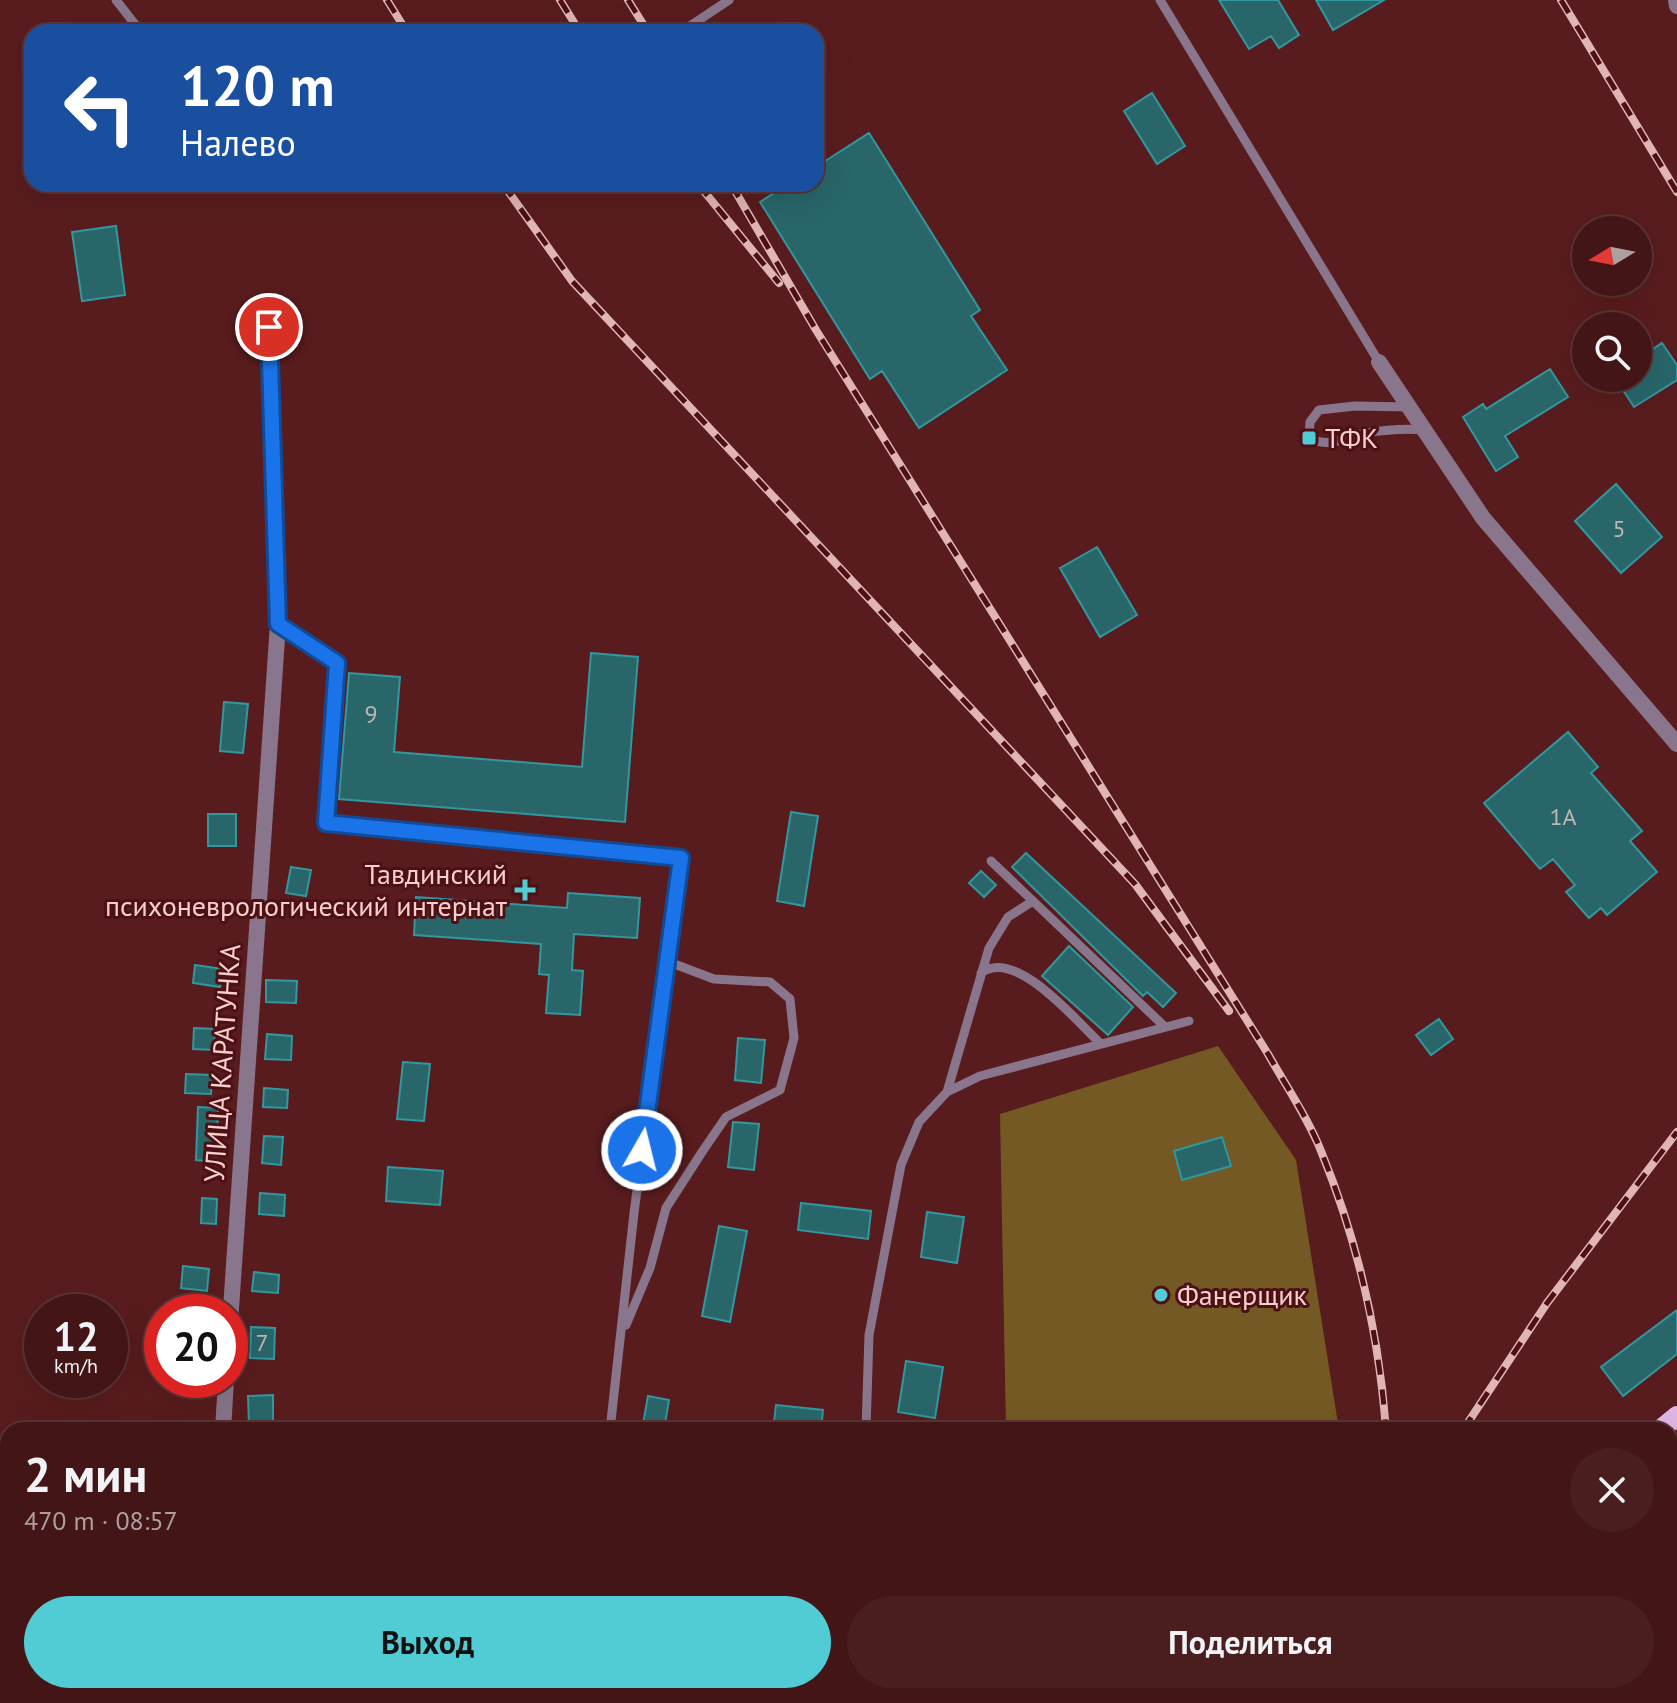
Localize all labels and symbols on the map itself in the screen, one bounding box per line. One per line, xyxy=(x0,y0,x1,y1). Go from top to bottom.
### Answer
north arrow xyxy=(1572,216,1652,296)
pin xyxy=(235,293,303,361)
place label: ТФК xyxy=(1325,419,1378,456)
marker: ТФК xyxy=(1300,429,1318,447)
house number: 5 xyxy=(1612,513,1626,544)
house number: 9 xyxy=(364,698,378,729)
house number: 1А xyxy=(1549,801,1577,832)
place label: Тавдинский психоневрологический интернат xyxy=(105,855,508,924)
marker: Тавдинский психоневрологический интернат xyxy=(514,879,536,901)
street label: УЛИЦА КАРАТУНКА xyxy=(195,942,248,1183)
position arrow xyxy=(600,1108,684,1192)
place label: Фанерщик xyxy=(1177,1276,1308,1313)
marker: Фанерщик xyxy=(1152,1286,1170,1304)
speed limit sign: 20 xyxy=(144,1294,248,1398)
house number: 7 xyxy=(255,1327,269,1358)

